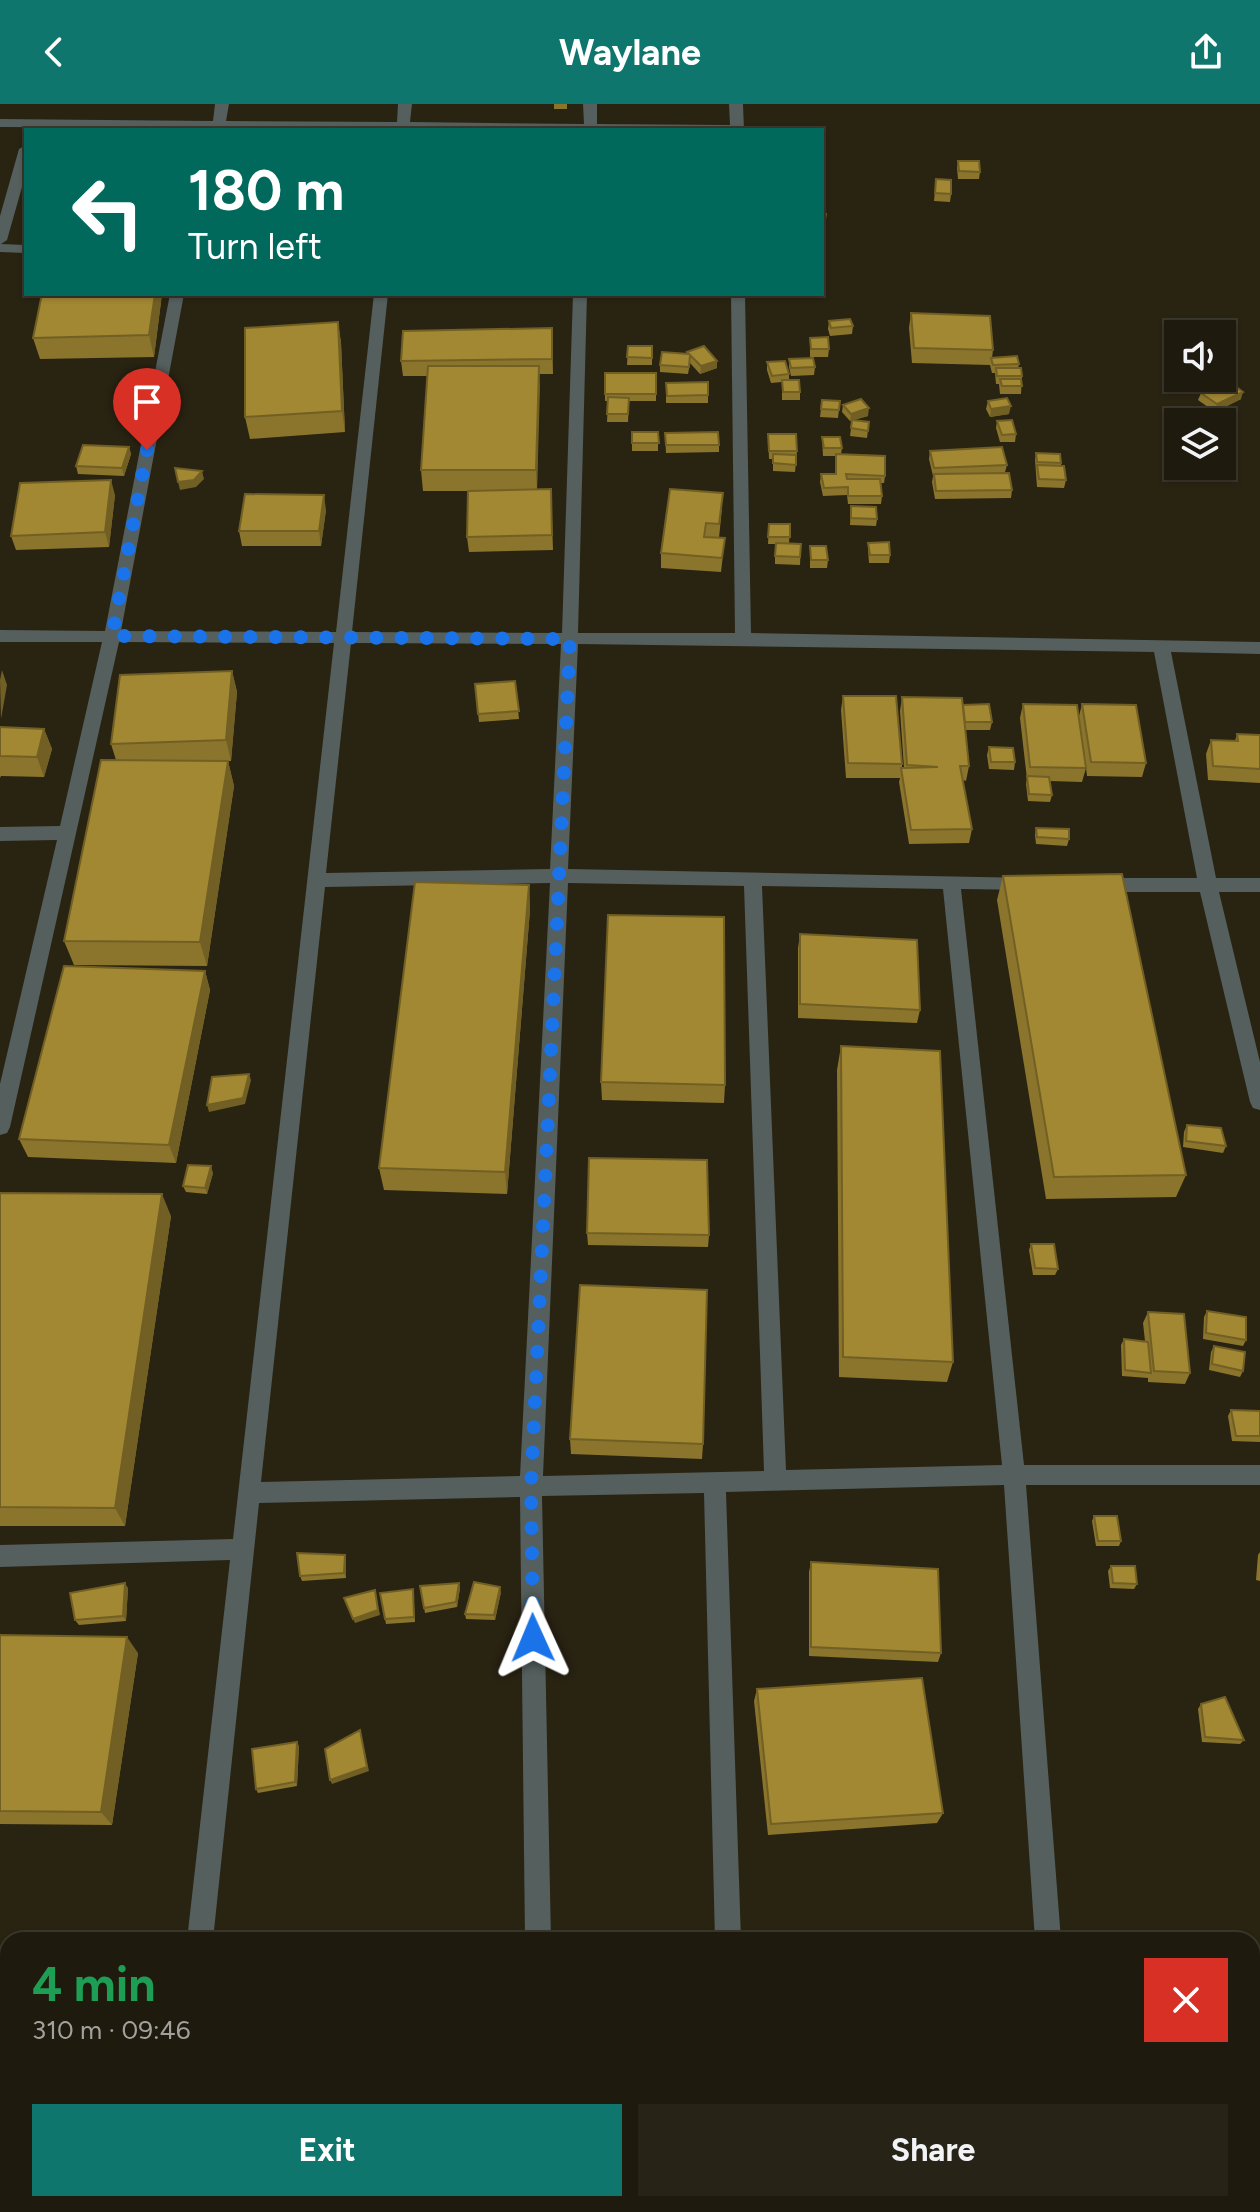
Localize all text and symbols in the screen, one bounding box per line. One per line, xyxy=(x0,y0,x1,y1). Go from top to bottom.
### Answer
icon: back xyxy=(32,30,76,74)
icon: share xyxy=(1184,30,1228,74)
text: Waylane xyxy=(559,31,701,74)
text: 180 m xyxy=(188,157,344,224)
icon: left xyxy=(56,160,160,264)
text: Turn left xyxy=(188,225,322,268)
map controls xyxy=(1164,320,1236,480)
button: sound xyxy=(1164,320,1236,392)
pin xyxy=(113,368,181,450)
icon: arrive xyxy=(125,380,169,424)
button: layers xyxy=(1164,408,1236,480)
position arrow xyxy=(491,1596,575,1680)
text: 4 min xyxy=(32,1955,156,2013)
button: close xyxy=(1144,1958,1228,2042)
text: 310 m · 09:46 xyxy=(32,2014,190,2046)
button: Exit xyxy=(32,2104,622,2196)
button: Share xyxy=(638,2104,1228,2196)

